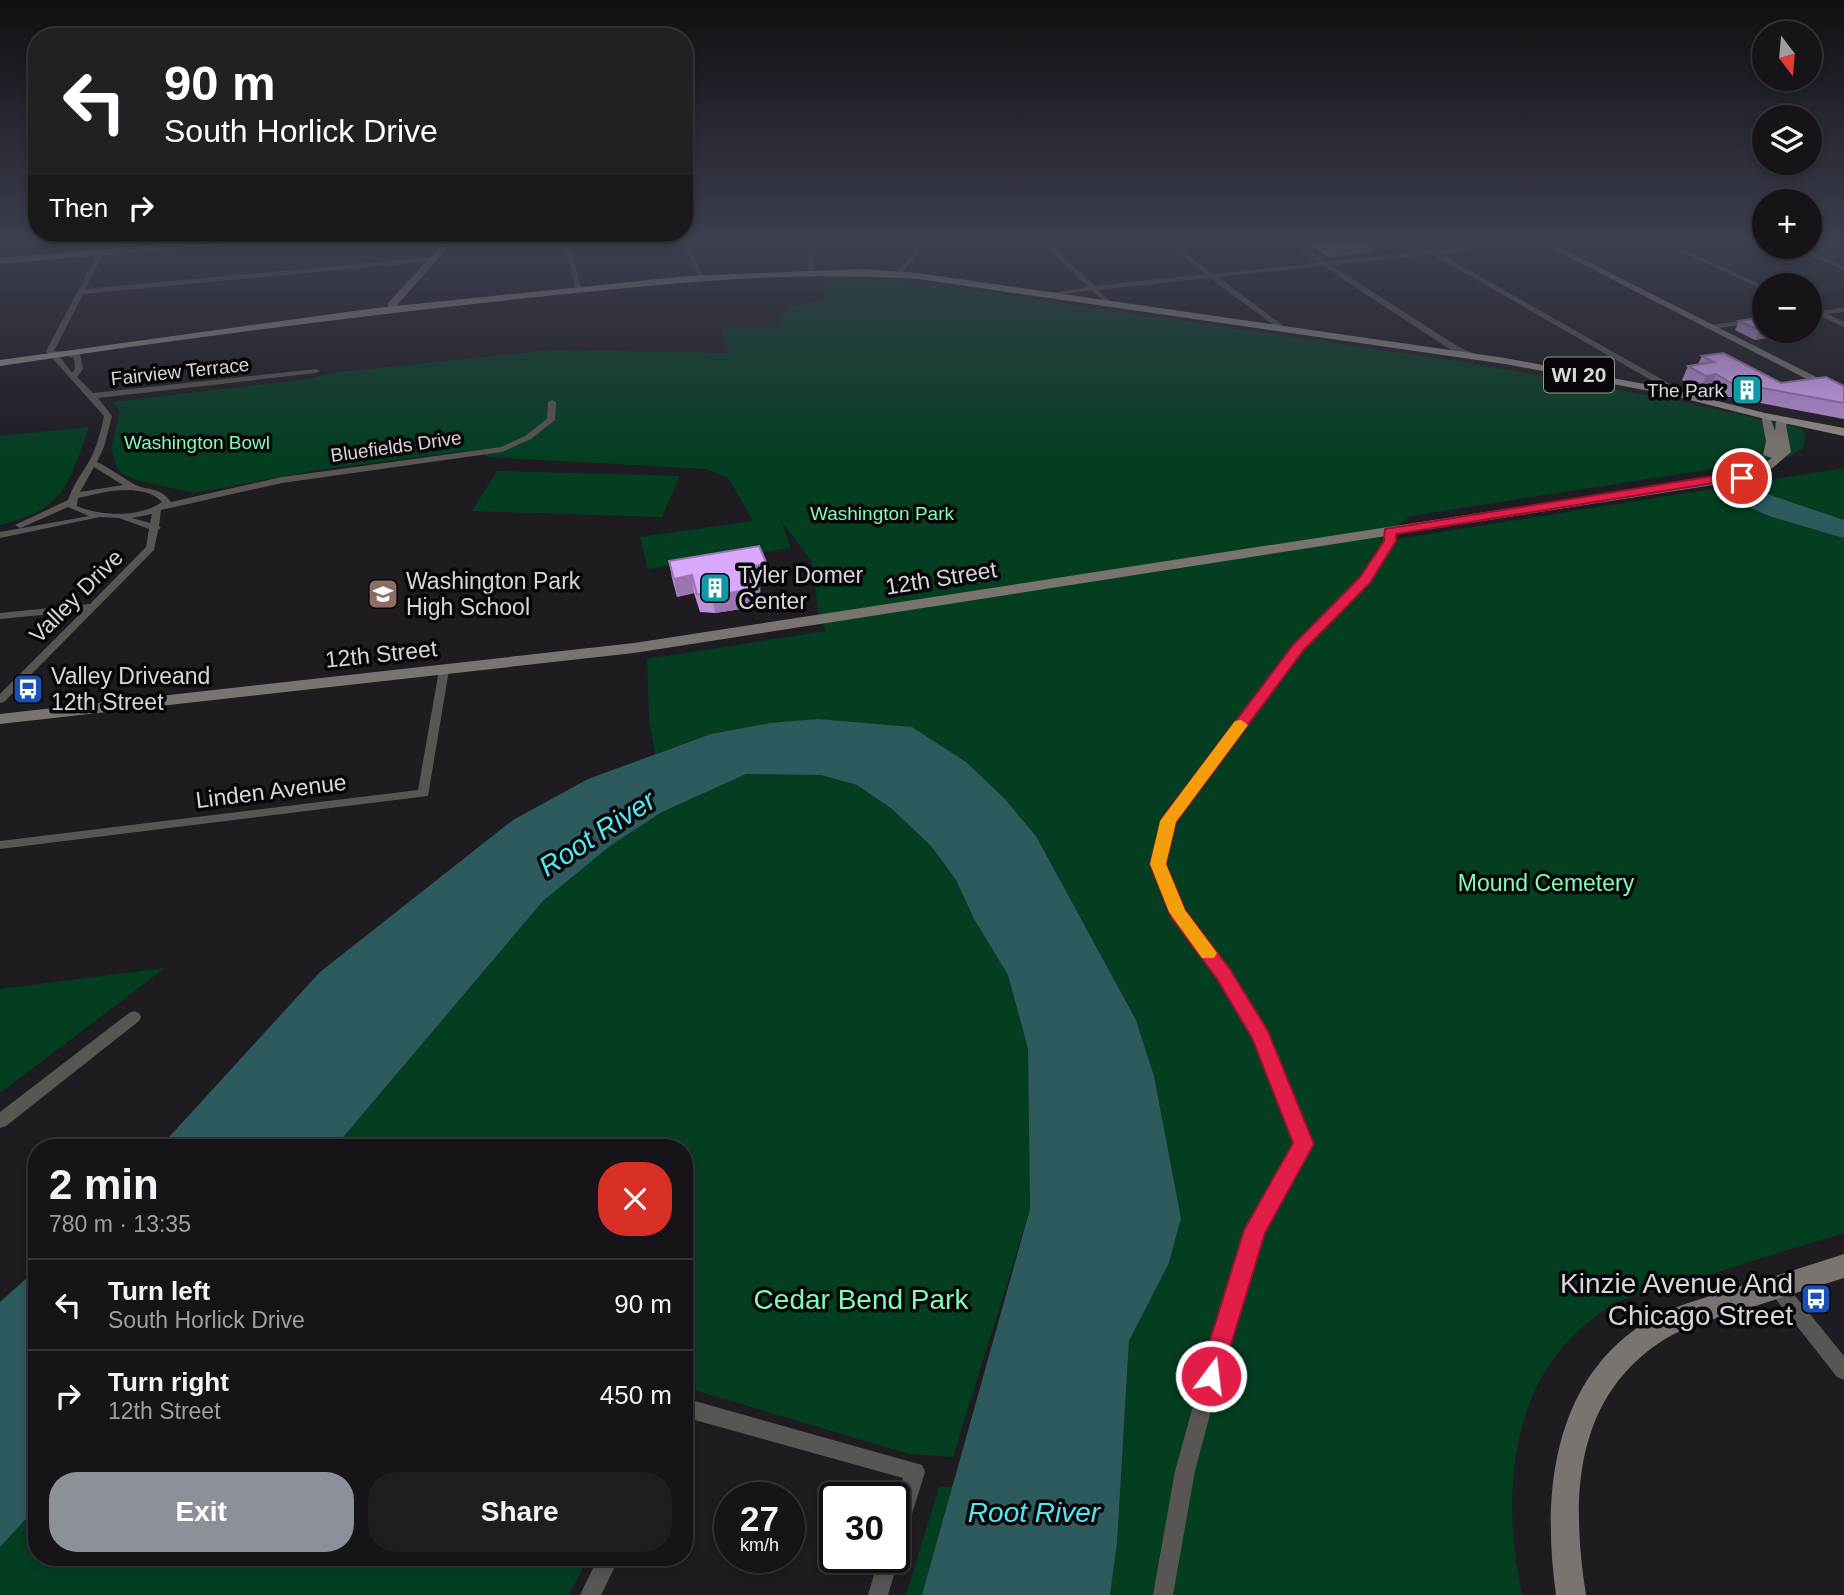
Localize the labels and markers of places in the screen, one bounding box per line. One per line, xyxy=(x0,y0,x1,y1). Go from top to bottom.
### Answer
building icon: The Park xyxy=(1730,373,1764,407)
place label: The Park xyxy=(1647,380,1724,401)
pin xyxy=(1712,448,1772,508)
place label: Tyler Domer Center xyxy=(738,562,864,614)
place label: Washington Park High School xyxy=(406,568,581,620)
building icon: Tyler Domer Center xyxy=(698,571,732,605)
school or university icon: Washington Park High School xyxy=(366,577,400,611)
place label: Valley Driveand 12th Street xyxy=(51,663,210,715)
bus stop icon: Valley Driveand 12th Street xyxy=(11,672,45,706)
place label: Kinzie Avenue And Chicago Street xyxy=(1560,1268,1793,1331)
bus stop icon: Kinzie Avenue And Chicago Street xyxy=(1799,1282,1833,1316)

